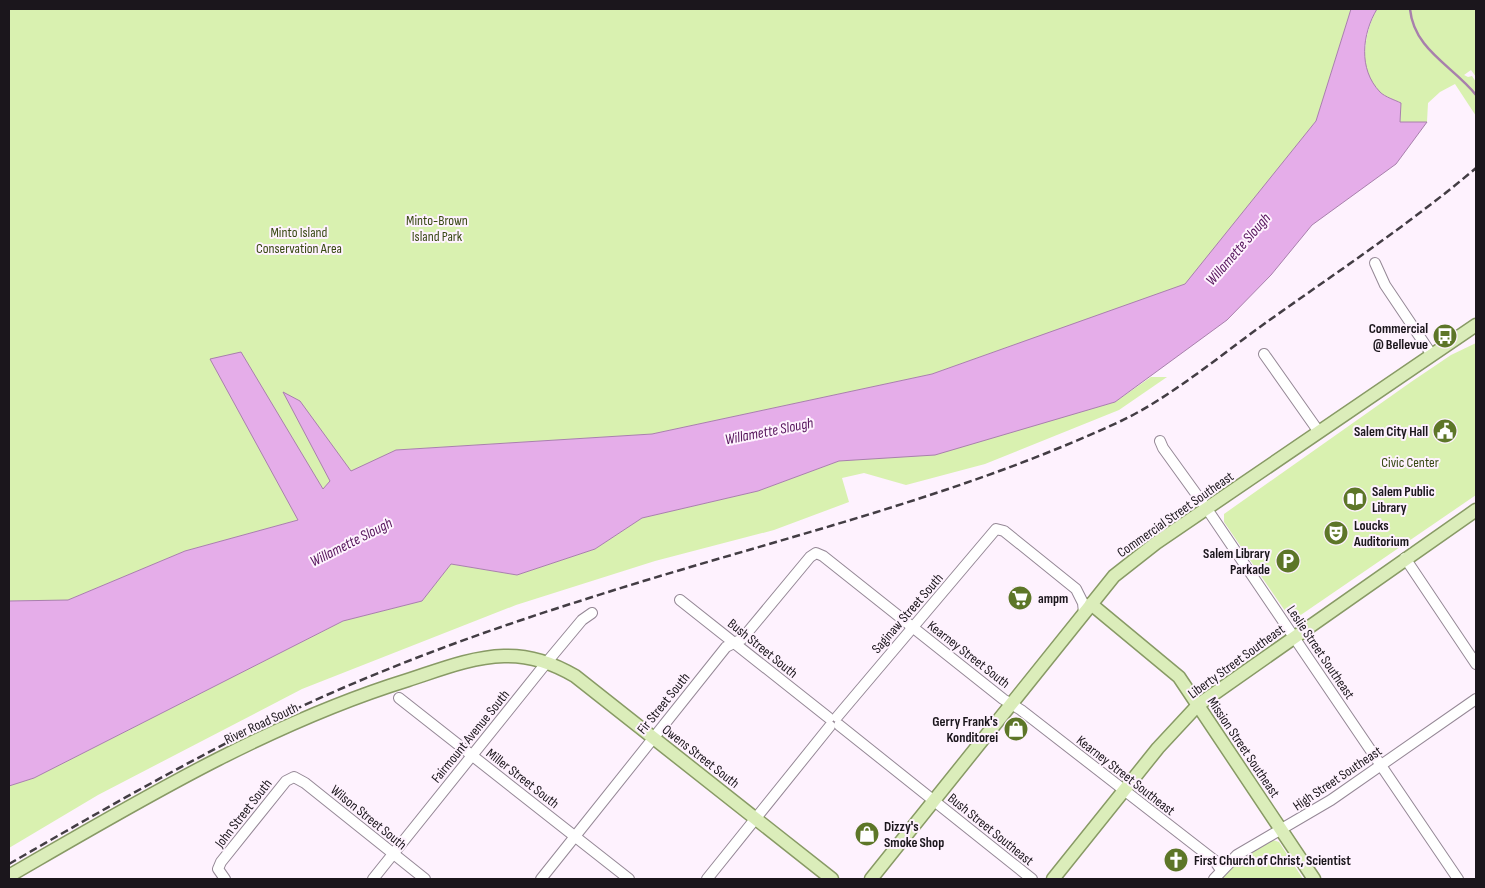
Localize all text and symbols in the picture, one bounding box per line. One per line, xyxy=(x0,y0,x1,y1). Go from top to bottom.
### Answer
water label: Willamette Slough xyxy=(1202,209,1275,289)
park label: Minto-Brown Island Park xyxy=(406,212,468,245)
park label: Minto Island Conservation Area xyxy=(256,224,342,257)
place label: Commercial @ Bellevue xyxy=(1369,320,1428,353)
bus stop icon: Commercial @ Bellevue xyxy=(1432,323,1458,349)
water label: Willamette Slough xyxy=(723,414,815,449)
public building icon: Salem City Hall xyxy=(1432,418,1458,444)
place label: Salem City Hall xyxy=(1354,423,1428,440)
park label: Civic Center xyxy=(1381,454,1439,471)
street label: Commercial Street Southeast xyxy=(1114,468,1237,561)
place label: Salem Public Library xyxy=(1372,483,1435,516)
library icon: Salem Public Library xyxy=(1342,486,1368,512)
water label: Willamette Slough xyxy=(307,514,396,571)
place label: Loucks Auditorium xyxy=(1353,517,1409,550)
theatre icon: Loucks Auditorium xyxy=(1323,520,1349,546)
place label: Salem Library Parkade xyxy=(1203,545,1270,578)
parking icon: Salem Library Parkade xyxy=(1275,548,1301,574)
street label: Saginaw Street South xyxy=(868,570,947,657)
supermarket icon: ampm xyxy=(1007,585,1033,611)
place label: ampm xyxy=(1038,590,1068,607)
street label: Leslie Street Southeast xyxy=(1283,602,1358,702)
street label: Bush Street South xyxy=(724,615,801,682)
street label: Kearney Street South xyxy=(924,617,1013,692)
street label: Liberty Street Southeast xyxy=(1185,621,1288,702)
street label: Fir Street South xyxy=(633,669,693,737)
street label: Fairmount Avenue South xyxy=(428,686,513,786)
street label: Mission Street Southeast xyxy=(1204,694,1283,801)
street label: River Road South xyxy=(221,699,301,748)
place label: Gerry Frank's Konditorei xyxy=(932,713,998,746)
shop icon: Gerry Frank's Konditorei xyxy=(1003,716,1029,742)
street label: Owens Street South xyxy=(659,721,743,792)
street label: Kearney Street Southeast xyxy=(1073,732,1178,819)
street label: High Street Southeast xyxy=(1290,742,1385,814)
street label: Miller Street South xyxy=(483,745,562,812)
street label: John Street South xyxy=(211,776,276,852)
street label: Wilson Street South xyxy=(327,781,410,853)
street label: Bush Street Southeast xyxy=(944,790,1037,869)
place label: Dizzy's Smoke Shop xyxy=(884,818,944,851)
shop icon: Dizzy's Smoke Shop xyxy=(854,821,880,847)
church icon: First Church of Christ, Scientist xyxy=(1163,847,1189,873)
place label: First Church of Christ, Scientist xyxy=(1194,852,1351,869)

